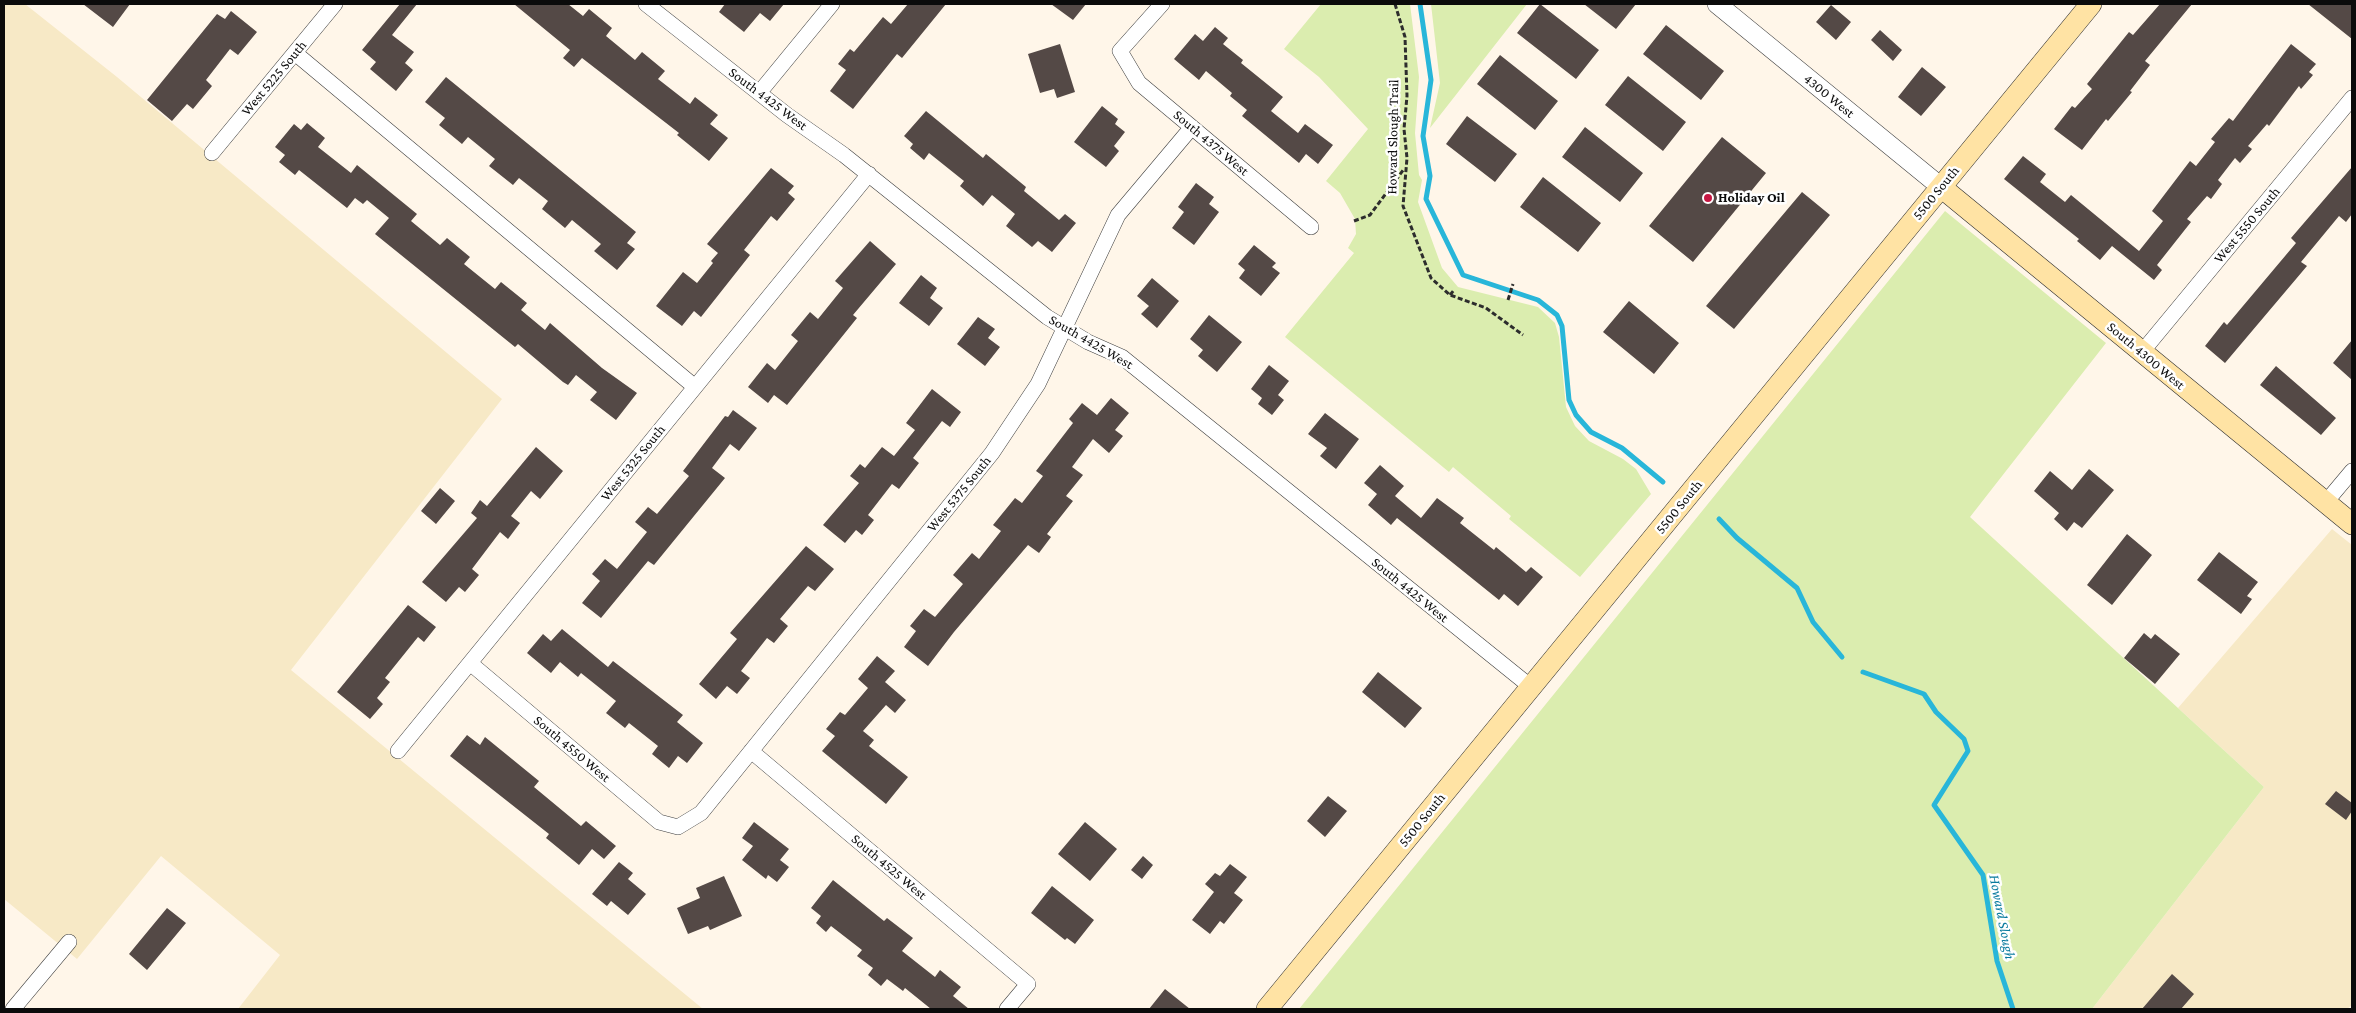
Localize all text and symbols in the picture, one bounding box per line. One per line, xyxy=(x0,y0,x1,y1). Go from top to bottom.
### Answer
street label: West 5225 South xyxy=(238,37,310,119)
street label: South 4425 West xyxy=(725,64,811,134)
street label: 4300 West xyxy=(1800,70,1858,122)
street label: Howard Slough Trail xyxy=(1384,79,1402,195)
street label: South 4375 West xyxy=(1170,107,1252,179)
street label: 5500 South xyxy=(1909,163,1963,223)
street label: West 5550 South xyxy=(2210,183,2284,267)
place label: Holiday Oil xyxy=(1718,190,1785,206)
marker: Holiday Oil xyxy=(1702,192,1714,204)
street label: South 4425 West xyxy=(1046,311,1136,373)
street label: South 4300 West xyxy=(2104,319,2188,393)
street label: West 5325 South xyxy=(597,422,669,504)
street label: West 5375 South xyxy=(923,453,995,535)
street label: 5500 South xyxy=(1652,477,1706,537)
street label: South 4425 West xyxy=(1368,554,1452,626)
street label: South 4550 West xyxy=(530,712,614,786)
street label: 5500 South xyxy=(1395,790,1449,850)
street label: South 4525 West xyxy=(848,831,930,903)
water label: Howard Slough xyxy=(1985,873,2019,961)

